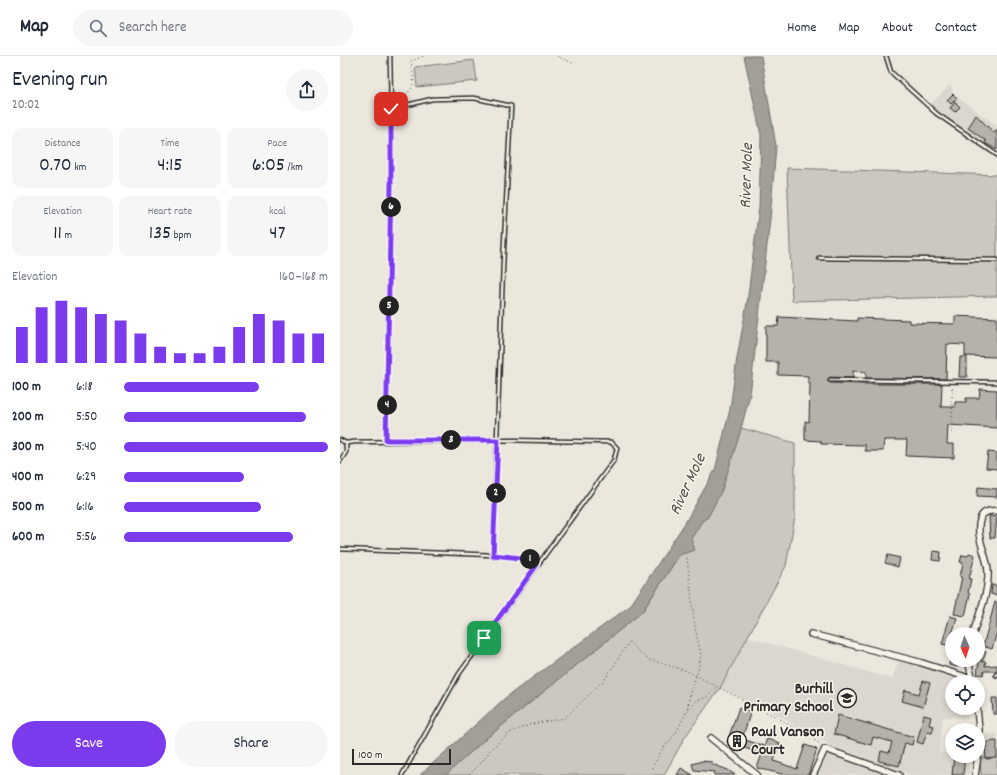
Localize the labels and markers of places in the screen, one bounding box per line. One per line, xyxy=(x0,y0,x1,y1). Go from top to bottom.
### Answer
pin xyxy=(374,92,408,126)
pin: 6 xyxy=(381,197,401,217)
pin: 5 xyxy=(379,296,399,316)
pin: 4 xyxy=(377,395,397,415)
pin: 3 xyxy=(441,430,461,450)
pin: 2 xyxy=(486,483,506,503)
pin: 1 xyxy=(520,549,540,569)
pin xyxy=(467,621,501,655)
place label: Burhill Primary School xyxy=(743,678,833,719)
school or university icon: Burhill Primary School xyxy=(836,687,858,709)
place label: Paul Vanson Court xyxy=(751,721,824,762)
building icon: Paul Vanson Court xyxy=(726,730,748,752)

